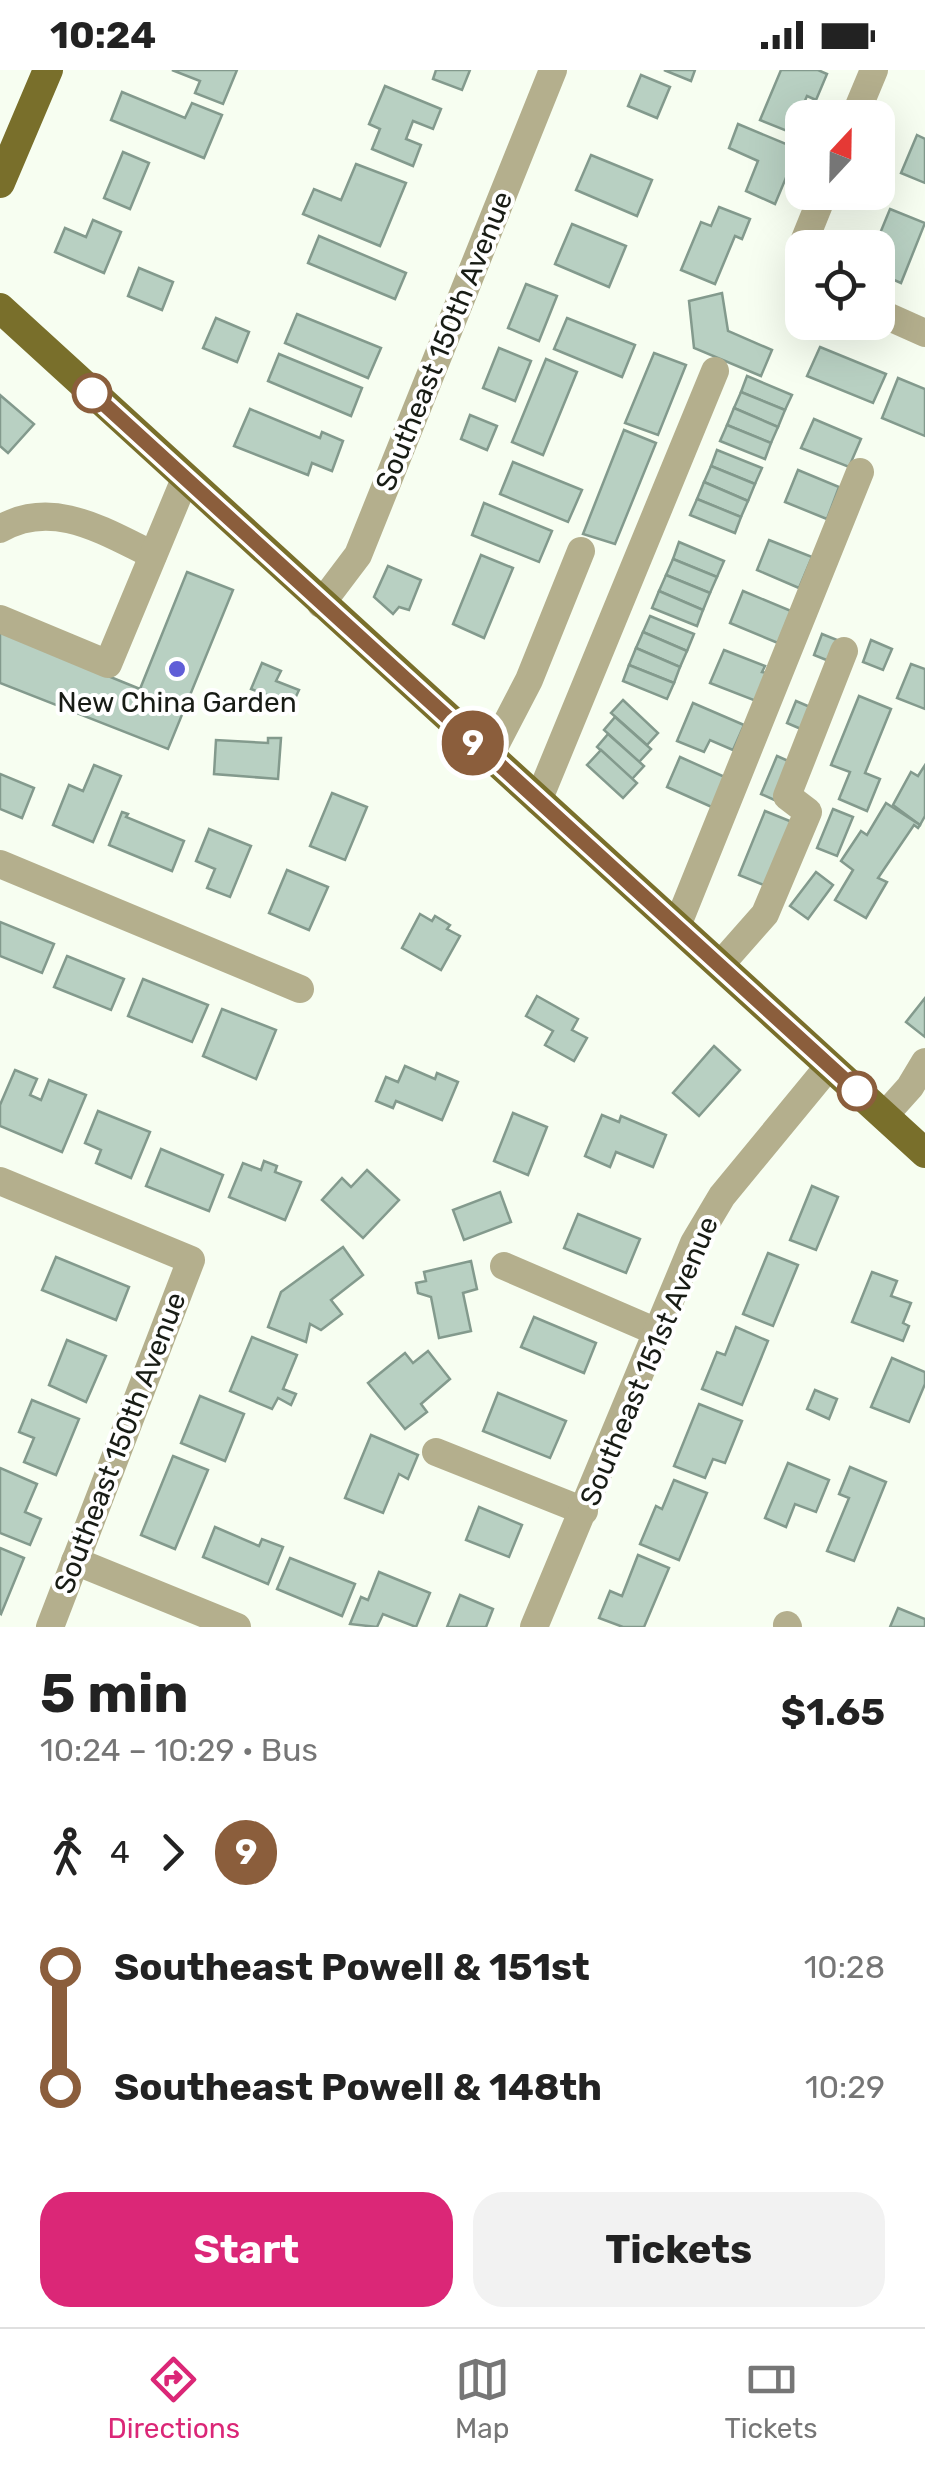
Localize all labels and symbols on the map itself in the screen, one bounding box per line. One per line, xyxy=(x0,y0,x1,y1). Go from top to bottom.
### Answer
north arrow xyxy=(785,100,895,210)
street label: Southeast 150th Avenue xyxy=(369,186,519,496)
unlabelled marker xyxy=(73,374,111,412)
marker: New China Garden xyxy=(166,658,188,680)
place label: New China Garden xyxy=(57,686,297,719)
line badge: 9 xyxy=(440,710,506,776)
unlabelled marker xyxy=(838,1072,876,1110)
street label: Southeast 151st Avenue xyxy=(573,1211,725,1511)
street label: Southeast 150th Avenue xyxy=(47,1288,193,1598)

